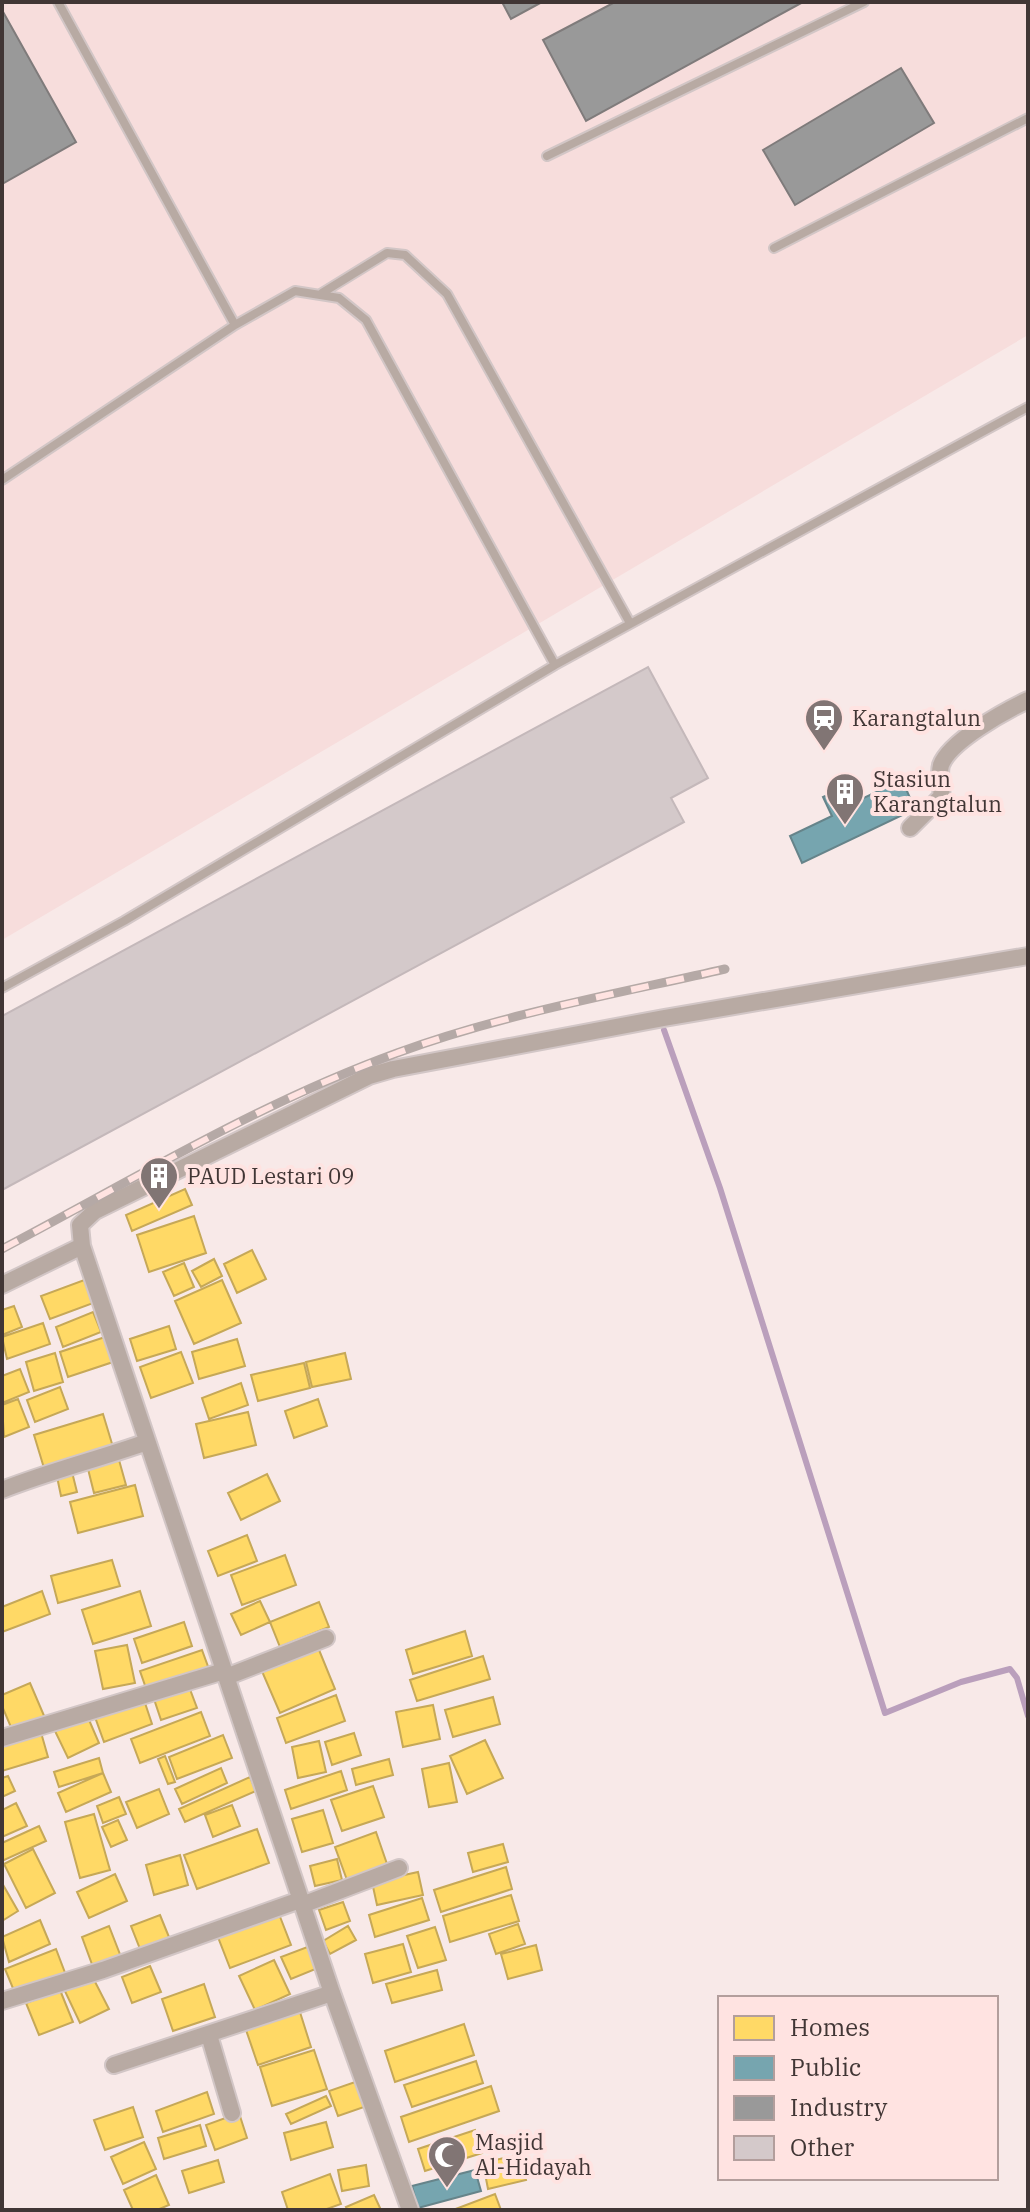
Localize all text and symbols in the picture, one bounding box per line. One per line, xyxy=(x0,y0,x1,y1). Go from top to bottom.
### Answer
station icon: Karangtalun xyxy=(803,697,845,752)
place label: Karangtalun xyxy=(852,703,981,732)
place label: Stasiun Karangtalun xyxy=(873,764,1002,818)
building icon: Stasiun Karangtalun xyxy=(824,771,866,826)
building icon: PAUD Lestari 09 xyxy=(138,1155,180,1210)
place label: PAUD Lestari 09 xyxy=(187,1161,355,1190)
legend xyxy=(718,1996,998,2180)
text: Homes xyxy=(790,2011,870,2043)
text: Public xyxy=(790,2051,861,2083)
text: Industry xyxy=(790,2091,887,2123)
place label: Masjid Al-Hidayah xyxy=(475,2127,592,2181)
text: Other xyxy=(790,2131,854,2163)
mosque icon: Masjid Al-Hidayah xyxy=(426,2134,468,2189)

